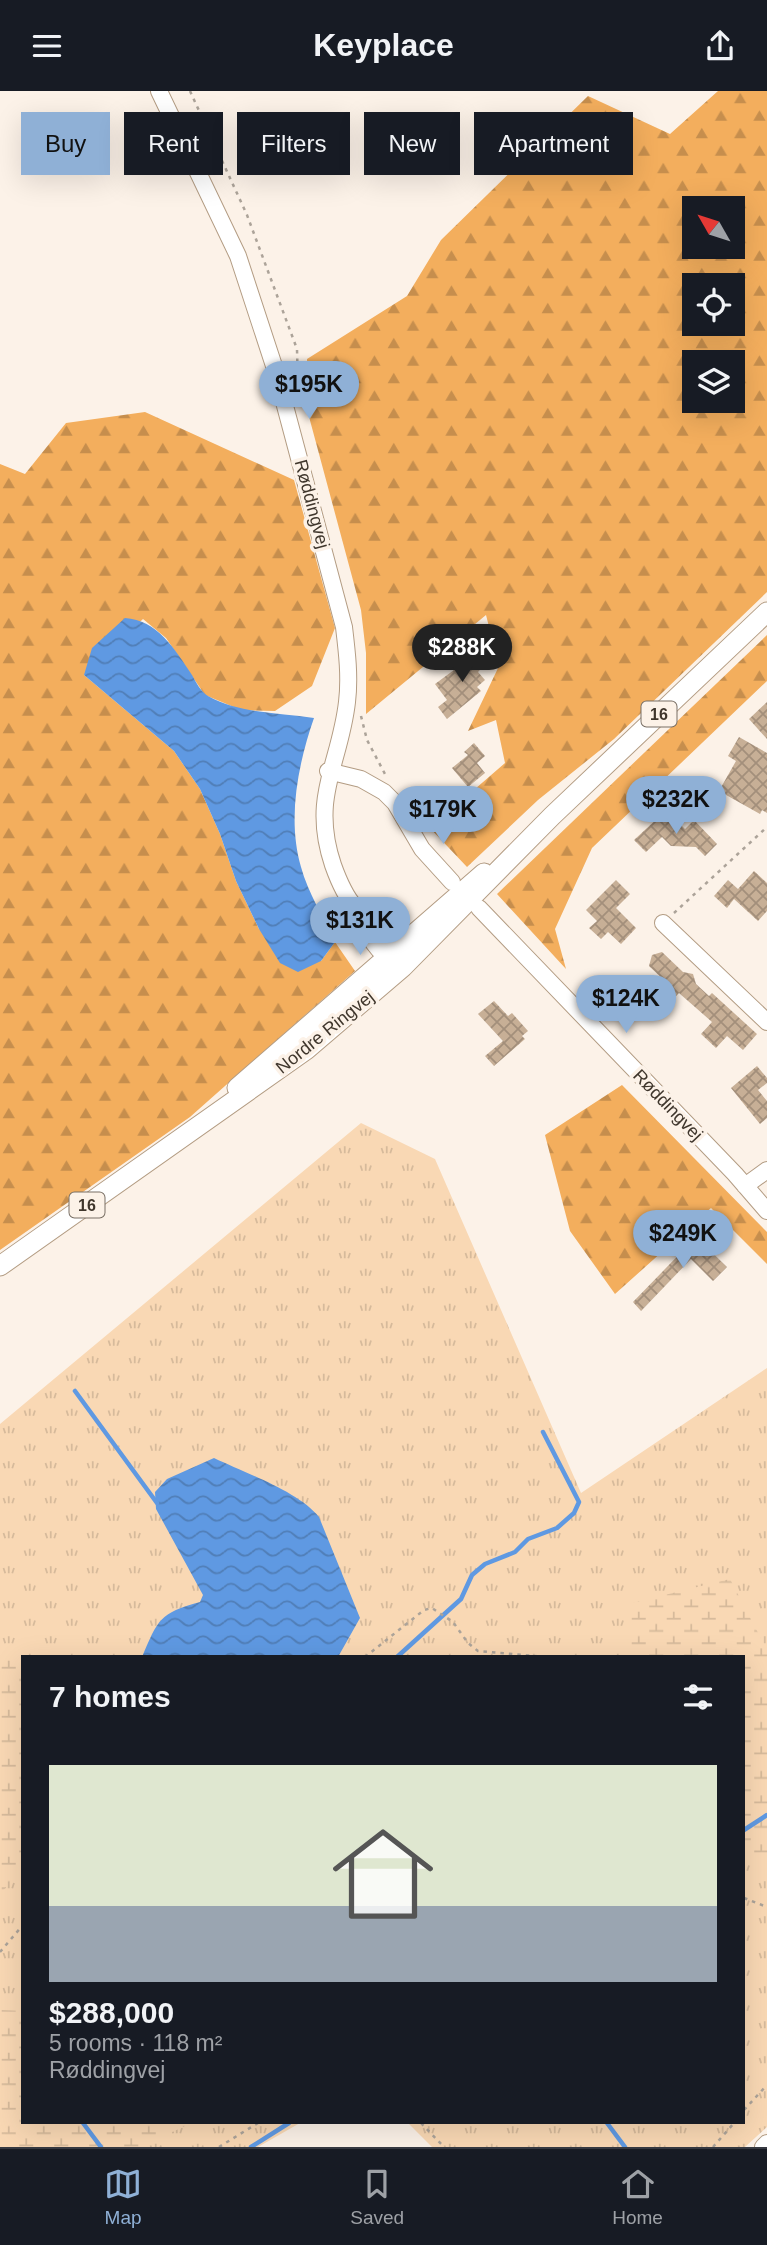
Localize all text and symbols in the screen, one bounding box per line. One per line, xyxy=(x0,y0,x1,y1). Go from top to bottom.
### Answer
icon: menu xyxy=(28,27,66,65)
text: Keyplace xyxy=(313,27,454,63)
icon: share xyxy=(701,27,739,65)
chip: Buy xyxy=(21,112,110,175)
chip: Rent xyxy=(124,112,223,175)
chip: Filters xyxy=(237,112,350,175)
chip: New xyxy=(364,112,460,175)
chip: Apartment xyxy=(474,112,633,175)
north arrow xyxy=(682,196,746,259)
map controls xyxy=(682,196,745,413)
button: locate xyxy=(682,273,745,336)
button: layers xyxy=(682,350,745,413)
pin: $195K xyxy=(260,361,358,421)
text: $195K xyxy=(275,371,343,397)
street label: Røddingvej xyxy=(291,457,333,551)
pin: $288K xyxy=(413,625,511,684)
text: $288K xyxy=(428,634,496,660)
road number: 16 xyxy=(642,701,676,727)
pin: $232K xyxy=(627,777,725,836)
text: $232K xyxy=(642,786,710,812)
pin: $179K xyxy=(394,787,492,846)
text: $179K xyxy=(409,796,477,822)
pin: $131K xyxy=(311,897,409,957)
text: $131K xyxy=(326,907,394,933)
pin: $124K xyxy=(577,975,675,1035)
text: $124K xyxy=(592,985,660,1011)
street label: Nordre Ringvej xyxy=(272,986,378,1078)
street label: Røddingvej xyxy=(629,1065,707,1145)
road number: 16 xyxy=(70,1193,104,1217)
pin: $249K xyxy=(634,1211,732,1270)
text: $249K xyxy=(649,1220,717,1246)
icon: filters xyxy=(679,1678,717,1716)
text: 7 homes xyxy=(49,1680,171,1713)
icon: home xyxy=(320,1811,446,1937)
text: $288,000 xyxy=(49,1996,174,2029)
text: 5 rooms · 118 m² xyxy=(49,2030,222,2056)
text: Røddingvej xyxy=(49,2057,165,2083)
tab: Map xyxy=(104,2165,142,2229)
tab: Saved xyxy=(350,2165,404,2229)
tab: Home xyxy=(612,2165,663,2229)

